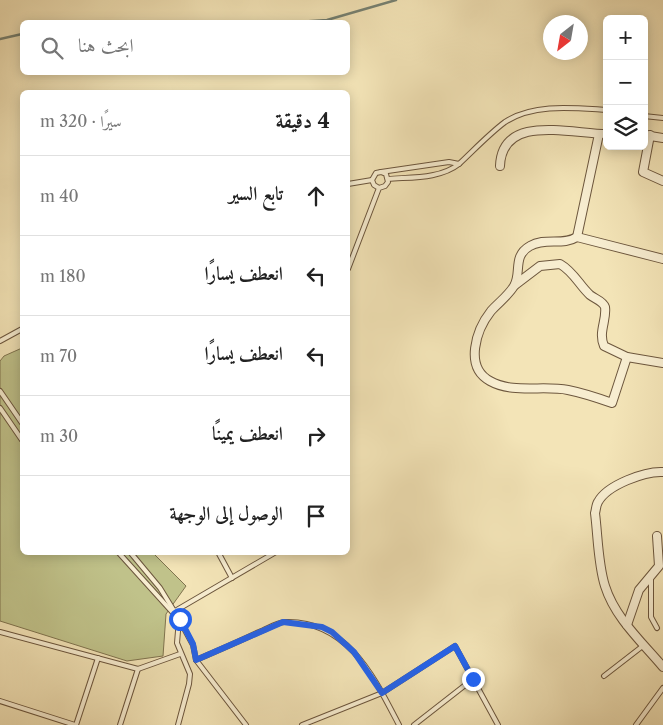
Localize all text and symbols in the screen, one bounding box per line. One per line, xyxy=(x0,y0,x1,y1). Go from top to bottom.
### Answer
north arrow xyxy=(543,15,588,60)
map controls xyxy=(603,15,648,150)
button: + xyxy=(603,15,648,60)
search box xyxy=(20,20,350,75)
icon: search xyxy=(38,34,66,62)
text: ابحث هنا xyxy=(78,34,134,57)
button: − xyxy=(603,60,648,105)
button: layers xyxy=(603,105,648,150)
text: 4 دقيقة xyxy=(276,108,330,133)
text: سيرًا · 320 m xyxy=(40,111,122,131)
text: تابع السير xyxy=(229,182,283,205)
icon: ahead xyxy=(302,182,330,210)
text: 40 m xyxy=(40,186,79,206)
text: انعطف يسارًا xyxy=(204,262,283,285)
icon: left xyxy=(302,262,330,290)
text: 180 m xyxy=(40,266,86,286)
text: انعطف يسارًا xyxy=(204,342,283,365)
icon: left xyxy=(302,342,330,370)
text: 70 m xyxy=(40,346,77,366)
text: انعطف يمينًا xyxy=(212,422,283,445)
icon: right xyxy=(302,422,330,450)
text: 30 m xyxy=(40,426,78,446)
text: الوصول إلى الوجهة xyxy=(169,502,283,525)
icon: arrive xyxy=(302,502,330,530)
route start xyxy=(169,608,192,631)
route end xyxy=(462,668,485,691)

